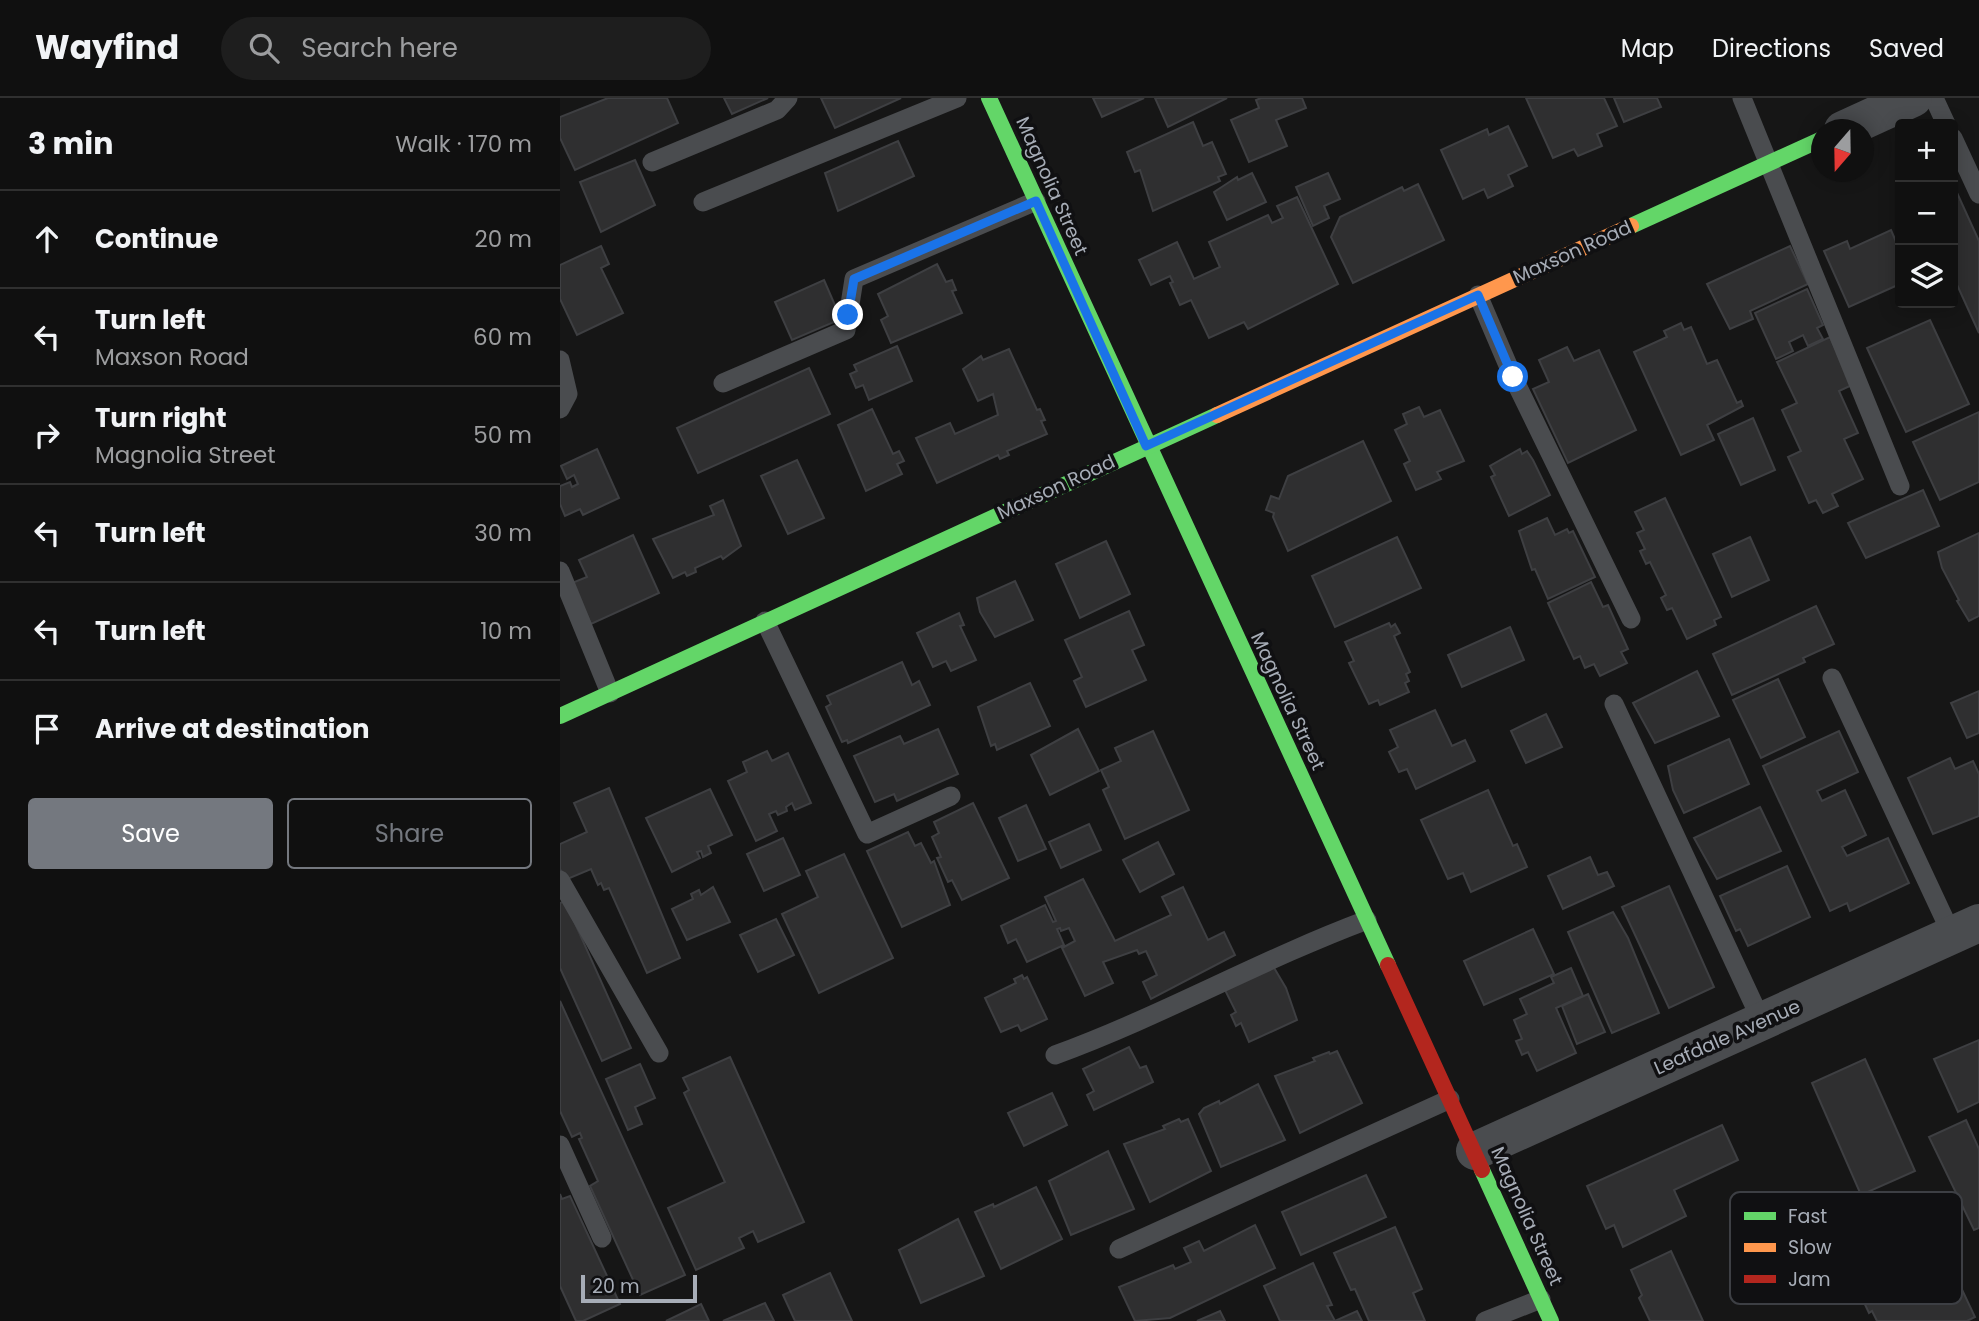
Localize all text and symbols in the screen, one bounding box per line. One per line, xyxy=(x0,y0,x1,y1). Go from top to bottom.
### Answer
search box xyxy=(221,17,711,80)
text: Wayfind xyxy=(35,24,179,71)
icon: search xyxy=(245,29,283,67)
text: Search here xyxy=(301,30,458,66)
text: Map xyxy=(1621,32,1674,65)
text: Directions xyxy=(1712,32,1831,65)
text: Saved xyxy=(1869,32,1944,65)
street label: Magnolia Street xyxy=(1009,112,1095,260)
north arrow xyxy=(1811,119,1874,182)
map controls xyxy=(1895,119,1958,308)
button: + xyxy=(1895,119,1958,182)
text: 3 min xyxy=(28,122,113,165)
text: Walk · 170 m xyxy=(395,128,532,160)
button: − xyxy=(1895,182,1958,245)
street label: Maxson Road xyxy=(1508,214,1636,290)
icon: ahead xyxy=(28,220,66,258)
text: Continue xyxy=(95,221,218,257)
text: 20 m xyxy=(474,223,532,255)
button: layers xyxy=(1895,245,1958,308)
route end xyxy=(832,299,863,330)
text: Turn left xyxy=(95,302,206,338)
icon: left xyxy=(28,318,66,356)
text: 60 m xyxy=(473,321,532,353)
text: Maxson Road xyxy=(95,341,249,373)
route start xyxy=(1497,361,1528,392)
text: Turn right xyxy=(95,400,227,436)
icon: right xyxy=(28,416,66,454)
text: 50 m xyxy=(473,419,532,451)
text: Magnolia Street xyxy=(95,439,276,471)
street label: Maxson Road xyxy=(993,448,1119,526)
icon: left xyxy=(28,514,66,552)
text: Turn left xyxy=(95,515,206,551)
text: 30 m xyxy=(474,517,532,549)
icon: left xyxy=(28,612,66,650)
text: Turn left xyxy=(95,613,206,649)
text: 10 m xyxy=(480,615,532,647)
street label: Magnolia Street xyxy=(1244,628,1332,774)
icon: arrive xyxy=(28,710,66,748)
text: Arrive at destination xyxy=(95,711,370,747)
button: Save xyxy=(28,798,273,869)
button: Share xyxy=(287,798,532,869)
street label: Leafdale Avenue xyxy=(1649,993,1805,1081)
street label: Magnolia Street xyxy=(1484,1142,1570,1290)
legend xyxy=(1730,1192,1962,1304)
text: Fast xyxy=(1788,1203,1827,1230)
text: Slow xyxy=(1788,1234,1832,1261)
text: Jam xyxy=(1788,1266,1830,1293)
scale bar xyxy=(581,1272,696,1304)
text: 20 m xyxy=(592,1273,640,1300)

